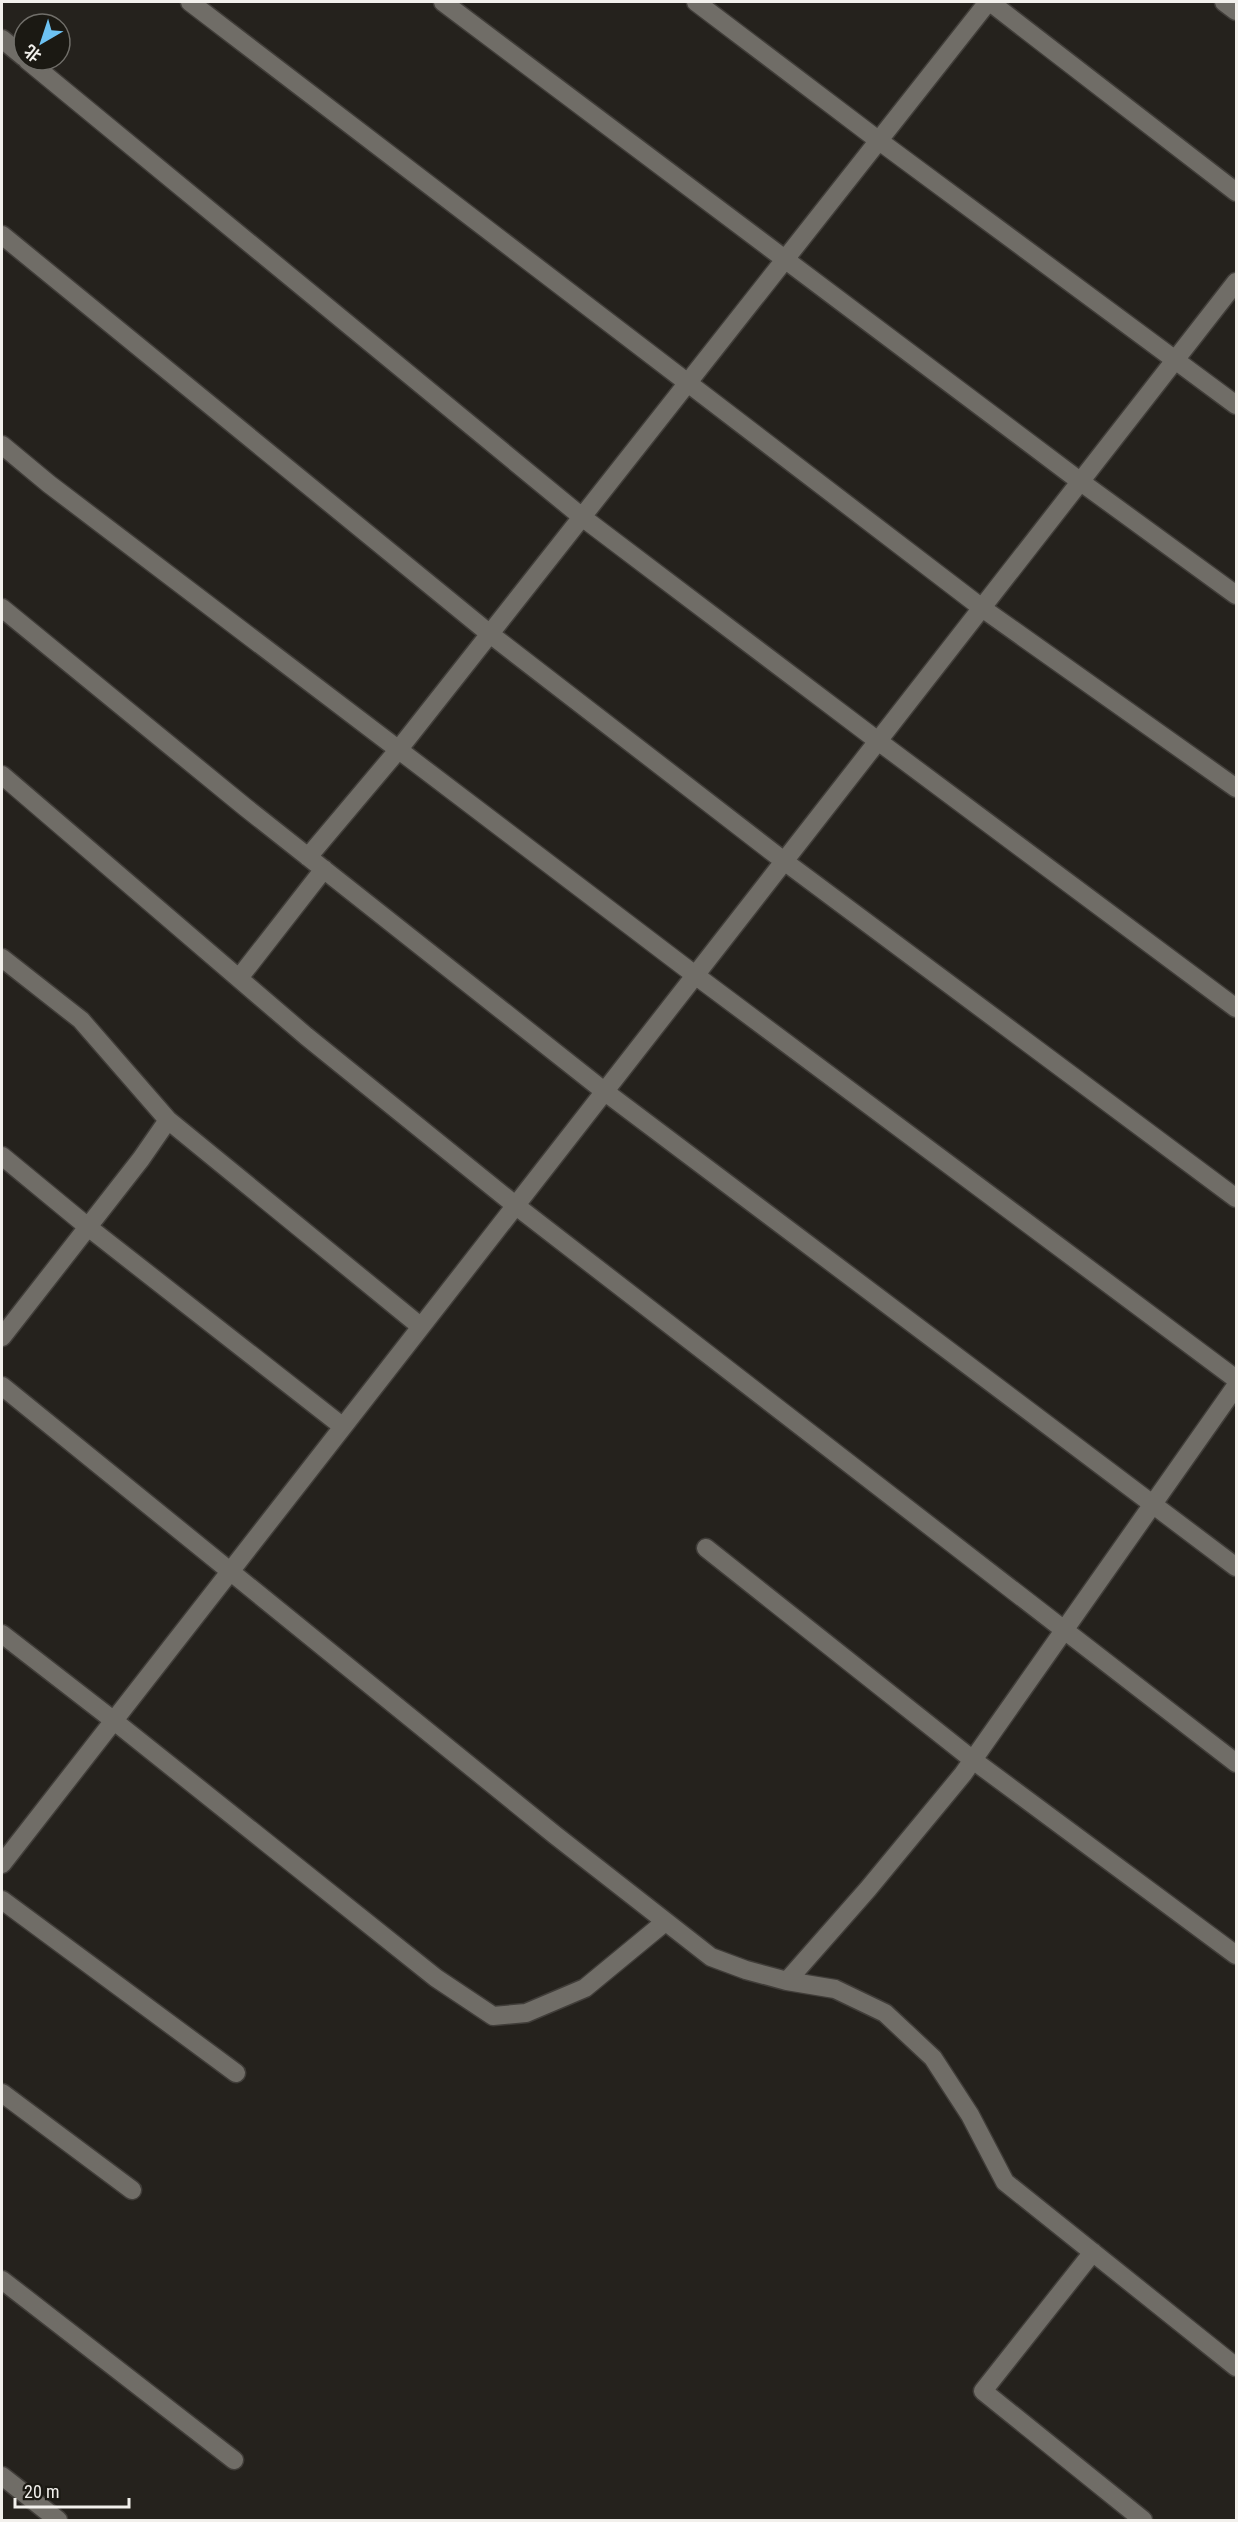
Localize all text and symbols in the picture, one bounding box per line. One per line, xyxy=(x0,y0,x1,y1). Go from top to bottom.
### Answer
north arrow xyxy=(12,12,72,72)
text: 北 xyxy=(21,41,45,66)
scale bar xyxy=(15,2471,129,2509)
text: 20 m xyxy=(24,2481,59,2502)

